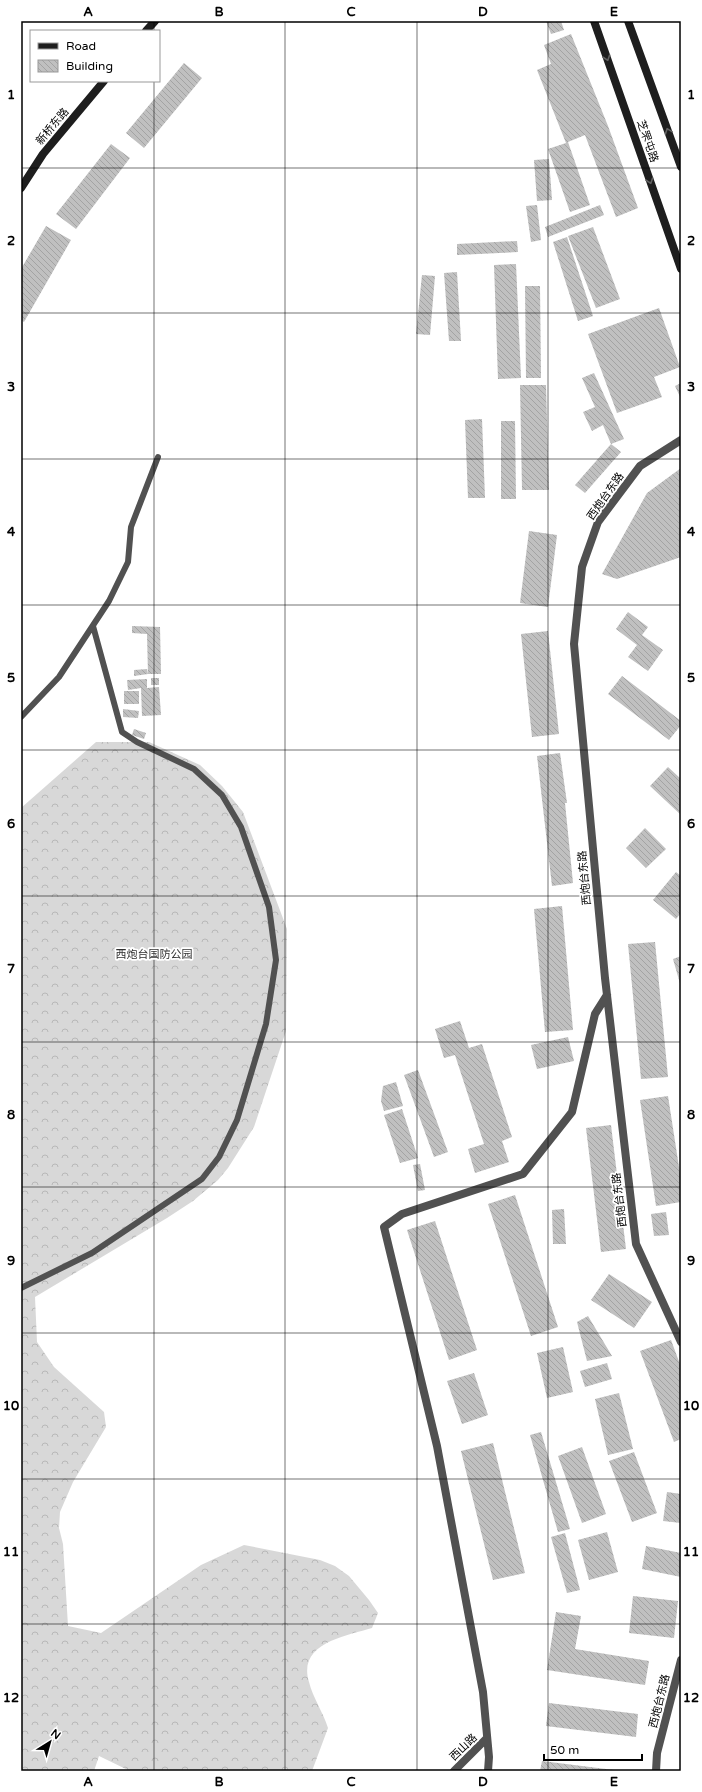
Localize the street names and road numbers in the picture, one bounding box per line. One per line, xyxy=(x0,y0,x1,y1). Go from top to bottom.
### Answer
street label: 新桥东路 xyxy=(33,105,72,147)
street label: 芝罘屯路 xyxy=(634,118,661,164)
street label: 西炮台东路 xyxy=(584,470,627,523)
street label: 西炮台东路 xyxy=(576,850,593,906)
street label: 西炮台东路 xyxy=(610,1172,629,1228)
street label: 西炮台东路 xyxy=(647,1673,672,1729)
street label: 西山路 xyxy=(447,1731,480,1763)

